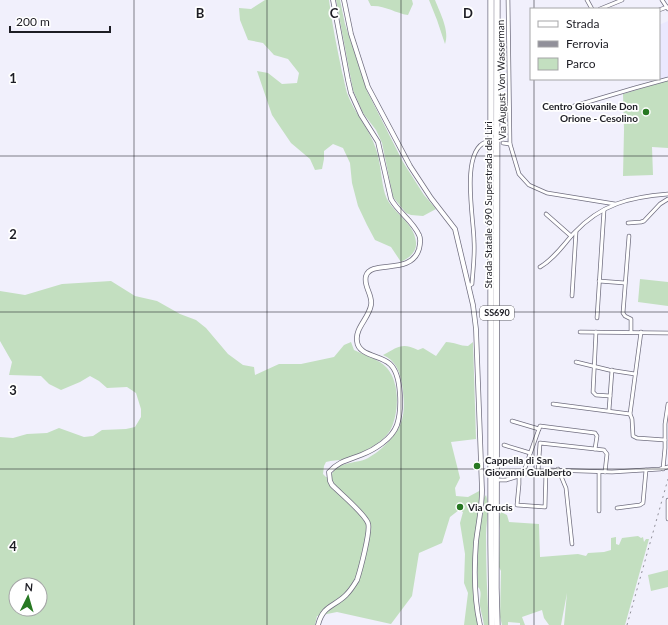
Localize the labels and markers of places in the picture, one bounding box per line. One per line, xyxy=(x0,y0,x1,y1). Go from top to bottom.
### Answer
place label: Centro Giovanile Don Orione - Cesolino xyxy=(542,100,638,124)
marker: Centro Giovanile Don Orione - Cesolino xyxy=(641,107,651,117)
place label: Cappella di San Giovanni Gualberto xyxy=(485,454,572,478)
marker: Cappella di San Giovanni Gualberto xyxy=(472,461,482,471)
place label: Via Crucis xyxy=(467,501,513,513)
marker: Via Crucis xyxy=(455,502,465,512)

